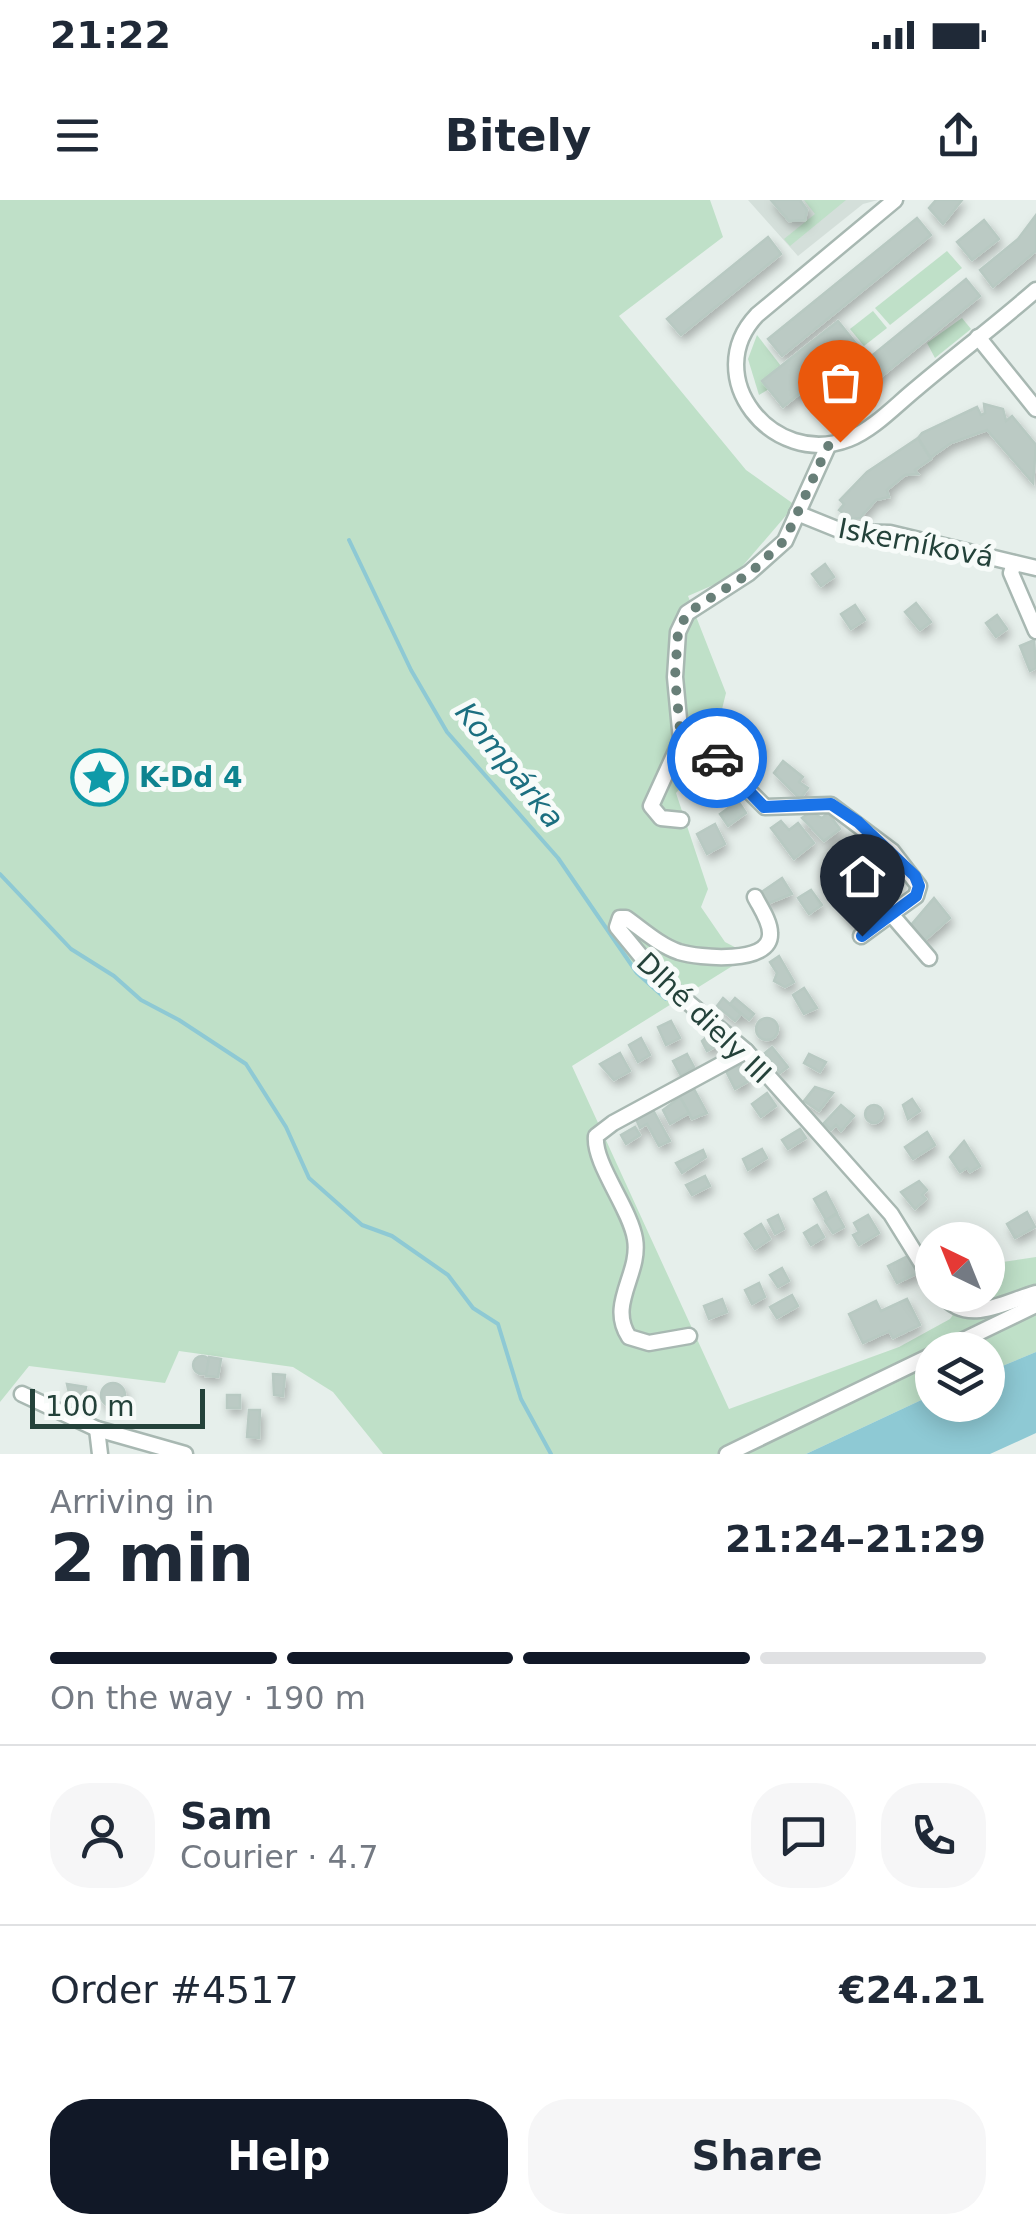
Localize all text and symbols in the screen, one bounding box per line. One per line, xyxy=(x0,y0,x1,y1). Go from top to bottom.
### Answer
text: 21:22 xyxy=(50,13,171,57)
icon: menu xyxy=(50,108,105,163)
icon: share xyxy=(931,108,986,163)
text: Bitely xyxy=(445,109,591,162)
pin xyxy=(798,340,883,443)
icon: bag xyxy=(813,355,868,410)
street label: Iskerníková xyxy=(835,512,997,574)
water label: Kompárka xyxy=(449,695,571,835)
courier xyxy=(667,708,767,808)
icon: car xyxy=(690,731,745,786)
place icon: K-Dd 4 xyxy=(70,747,130,807)
place label: K-Dd 4 xyxy=(139,761,242,794)
pin xyxy=(820,834,905,937)
icon: home xyxy=(835,849,890,904)
street label: Dlhé diely III xyxy=(630,946,778,1090)
north arrow xyxy=(915,1222,1005,1312)
map controls xyxy=(915,1222,1005,1422)
button: layers xyxy=(915,1332,1005,1422)
scale bar xyxy=(30,1384,205,1428)
text: 100 m xyxy=(45,1390,135,1423)
text: Arriving in xyxy=(50,1483,214,1521)
text: 21:24–21:29 xyxy=(725,1517,986,1561)
text: 2 min xyxy=(50,1521,254,1596)
text: On the way · 190 m xyxy=(50,1679,366,1717)
button: person xyxy=(50,1783,155,1888)
button: chat xyxy=(751,1783,856,1888)
button: phone xyxy=(881,1783,986,1888)
text: Sam xyxy=(180,1794,273,1838)
text: Courier · 4.7 xyxy=(180,1838,379,1876)
text: Order #4517 xyxy=(50,1968,299,2012)
text: €24.21 xyxy=(839,1968,986,2012)
button: Help xyxy=(50,2099,508,2214)
button: Share xyxy=(528,2099,986,2214)

